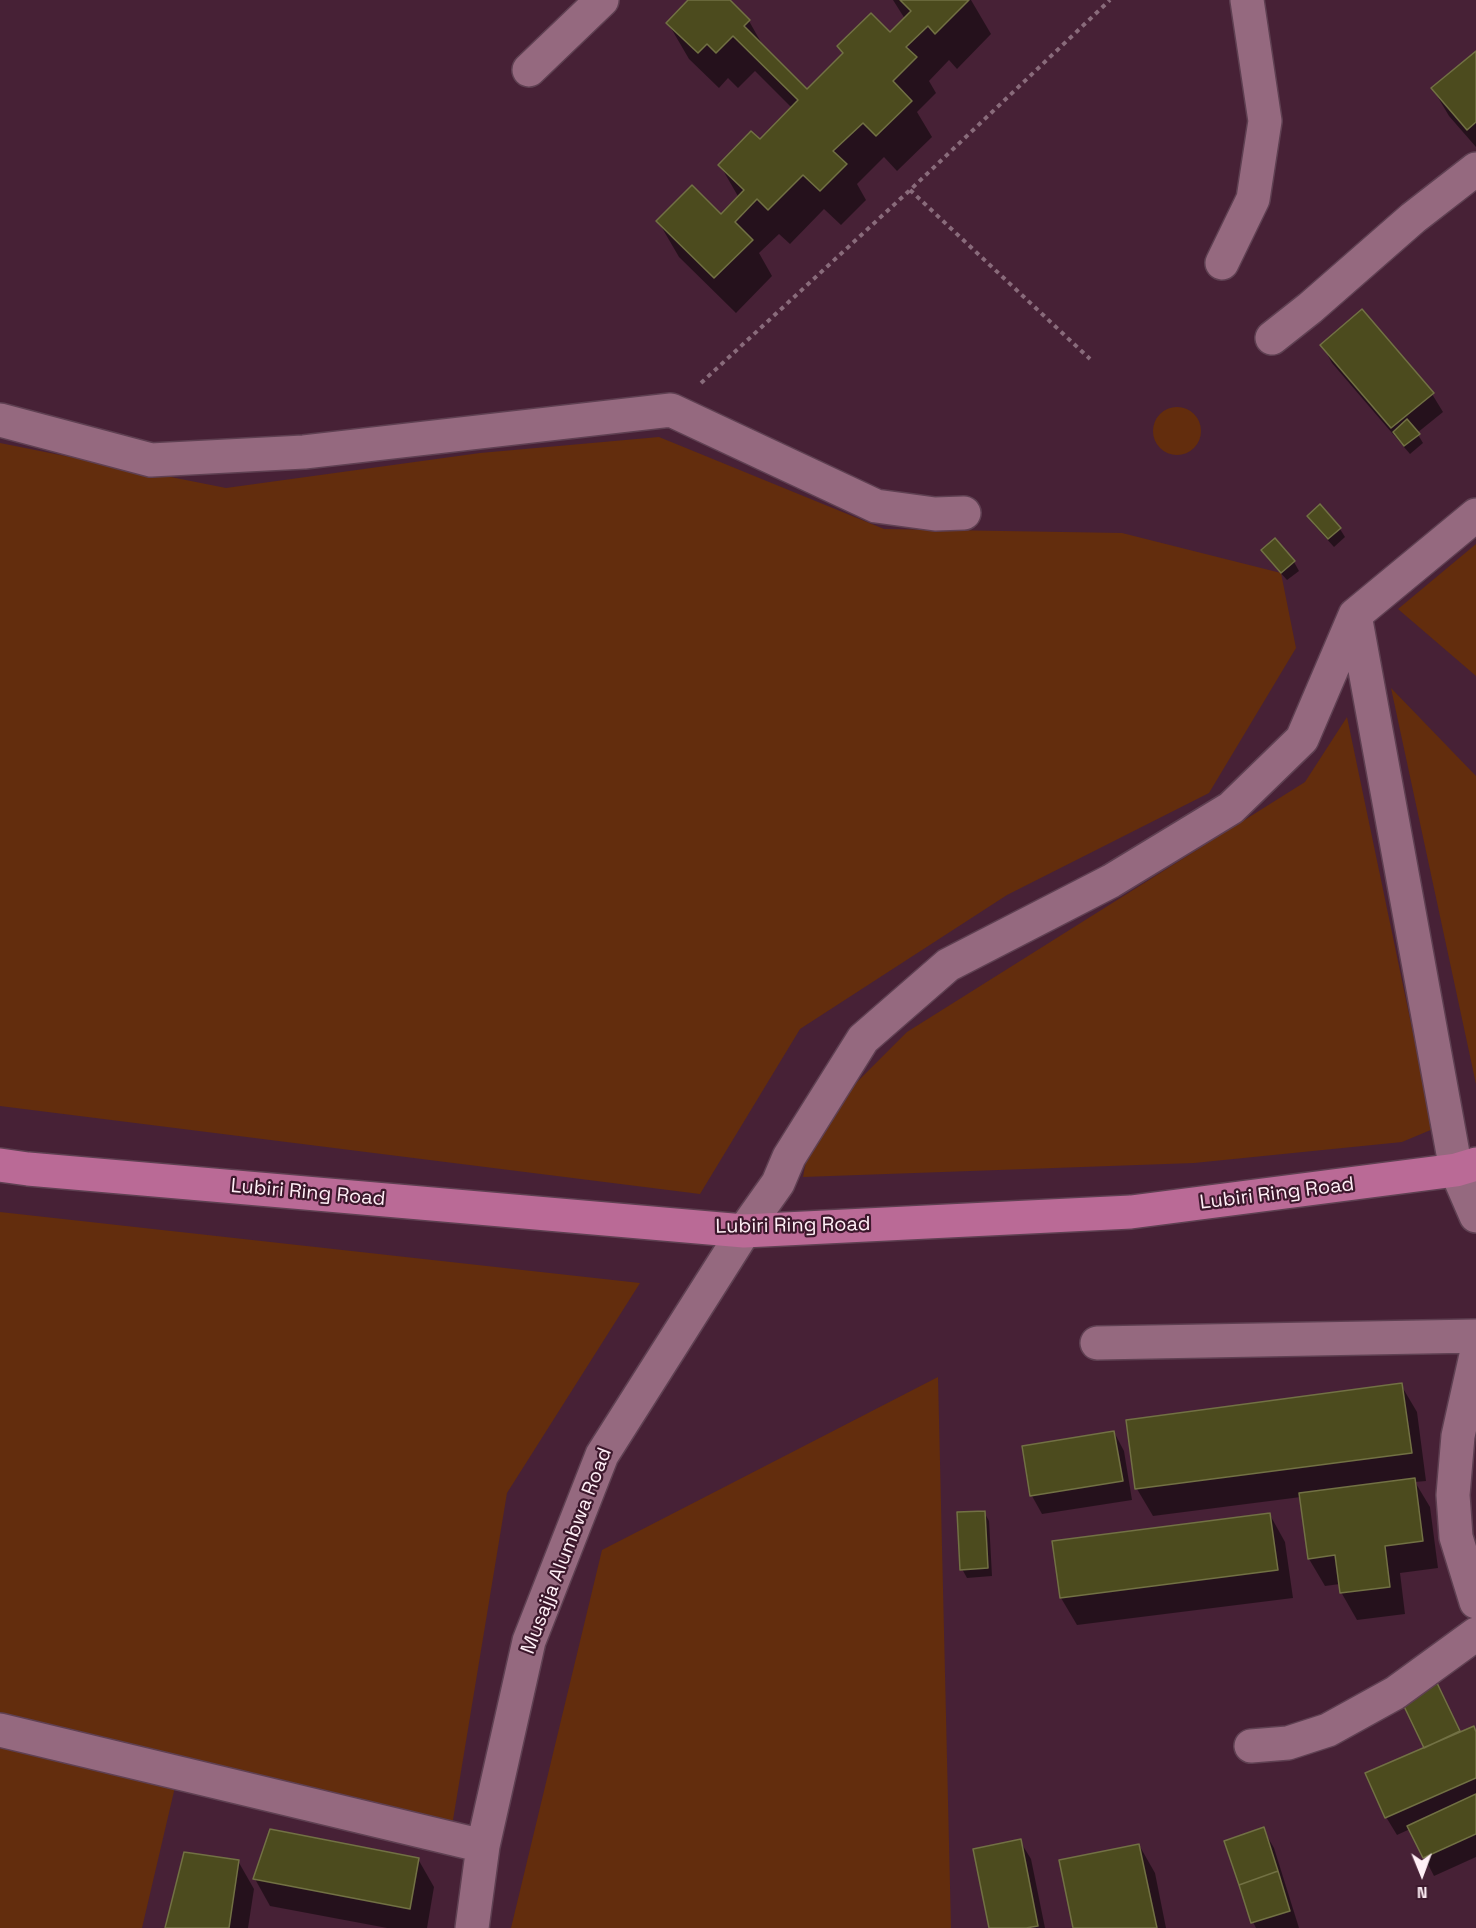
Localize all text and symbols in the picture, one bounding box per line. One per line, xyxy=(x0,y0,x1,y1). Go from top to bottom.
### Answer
street label: Lubiri Ring Road xyxy=(1198,1173,1356,1215)
street label: Lubiri Ring Road xyxy=(230,1174,386,1212)
street label: Lubiri Ring Road xyxy=(715,1213,871,1239)
street label: Musajja Alumbwa Road xyxy=(517,1444,617,1658)
north arrow xyxy=(1392,1844,1452,1904)
text: N xyxy=(1417,1882,1428,1903)

